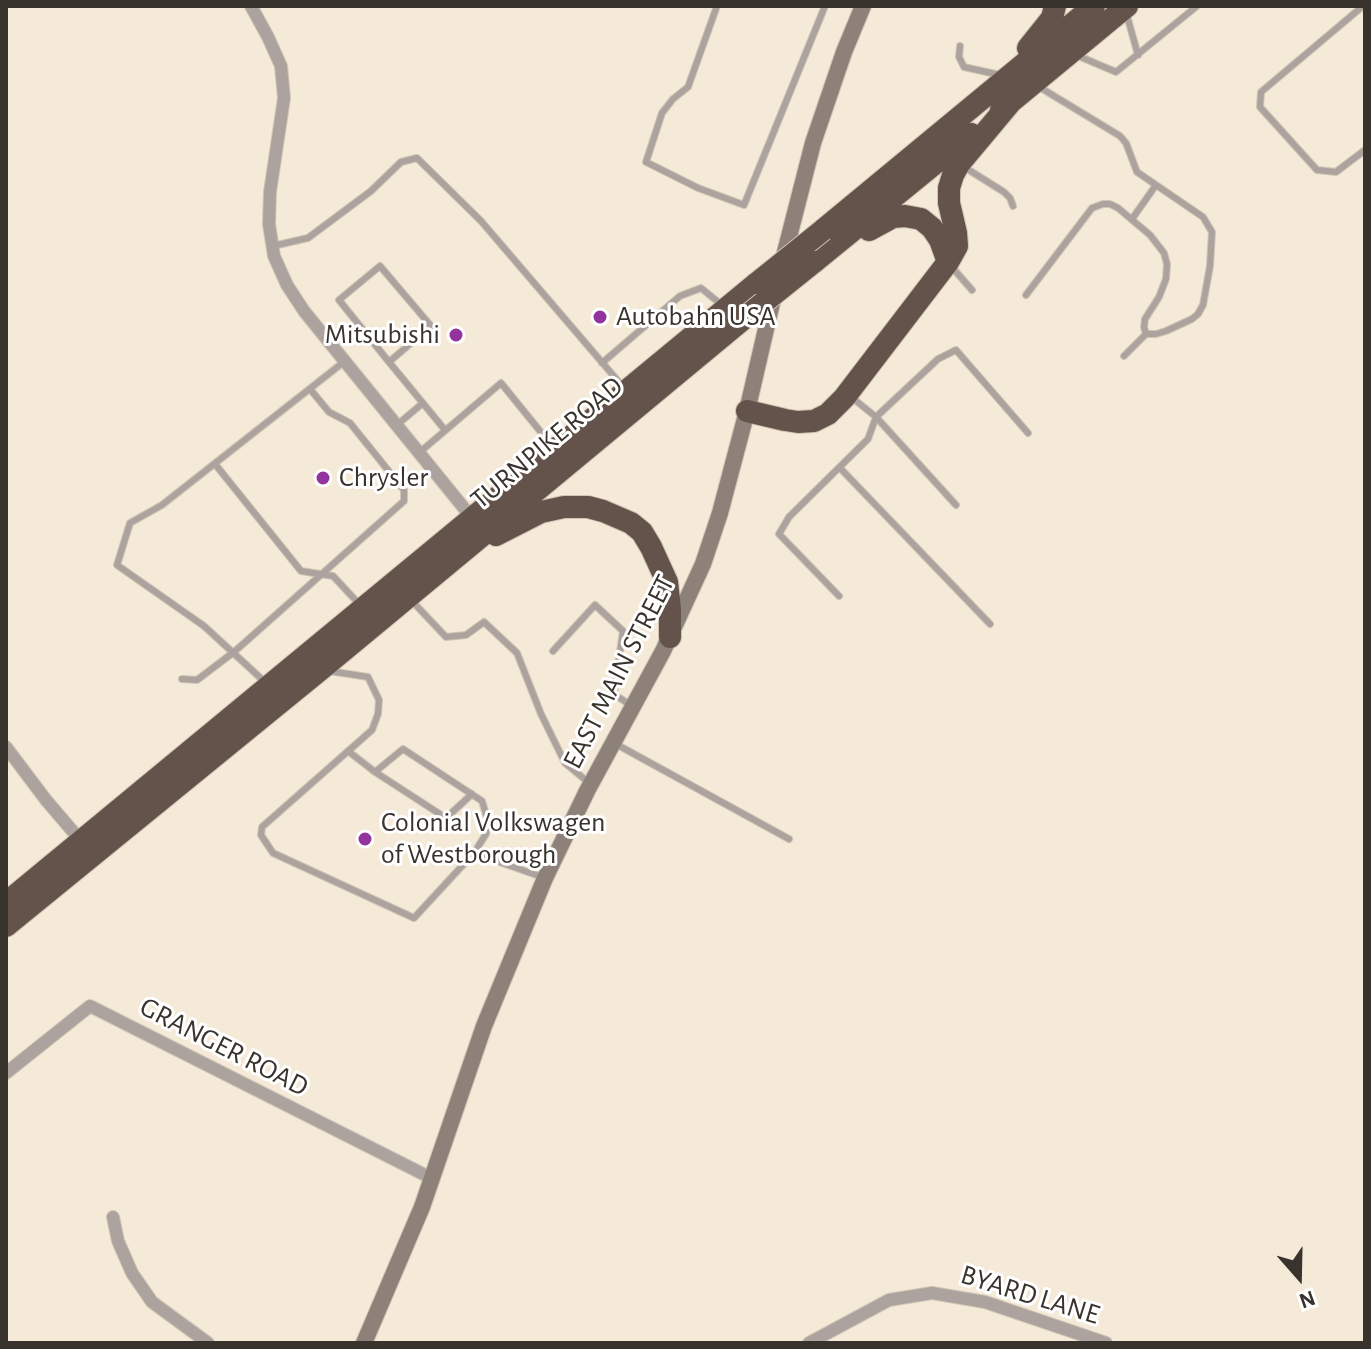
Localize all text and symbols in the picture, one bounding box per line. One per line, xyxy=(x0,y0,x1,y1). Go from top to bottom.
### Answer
place label: Autobahn USA xyxy=(616,300,776,334)
marker: Autobahn USA xyxy=(591,308,609,326)
place label: Mitsubishi xyxy=(325,318,440,352)
marker: Mitsubishi xyxy=(447,326,465,344)
street label: TURNPIKE ROAD xyxy=(464,370,630,516)
place label: Chrysler xyxy=(339,461,428,495)
marker: Chrysler xyxy=(314,469,332,487)
street label: EAST MAIN STREET xyxy=(556,569,682,775)
place label: Colonial Volkswagen of Westborough xyxy=(381,806,606,872)
marker: Colonial Volkswagen of Westborough xyxy=(356,830,374,848)
street label: GRANGER ROAD xyxy=(134,990,314,1104)
north arrow xyxy=(1259,1237,1339,1317)
street label: BYARD LANE xyxy=(957,1258,1103,1332)
text: N xyxy=(1296,1287,1318,1313)

